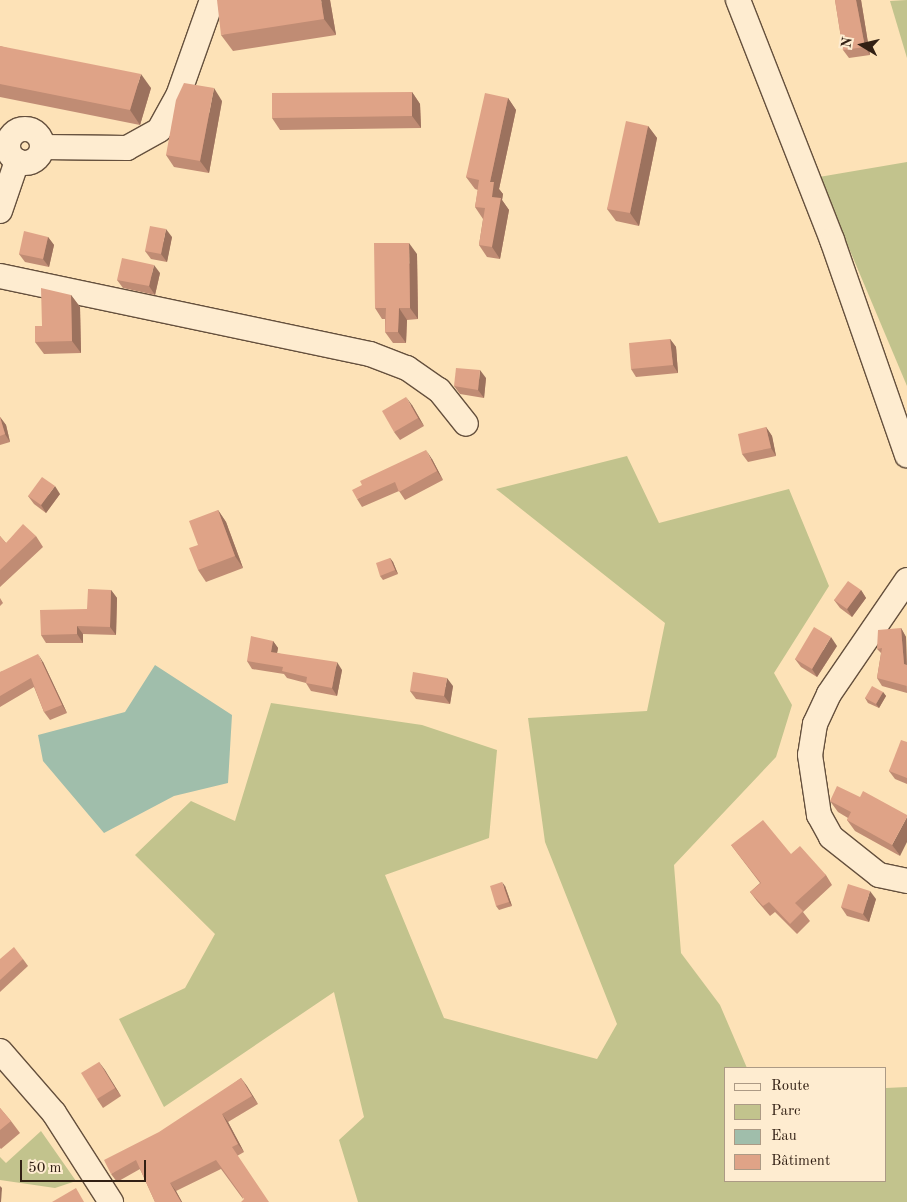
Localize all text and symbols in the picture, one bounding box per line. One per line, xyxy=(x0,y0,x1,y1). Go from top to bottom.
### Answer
north arrow xyxy=(837,20,887,70)
text: N xyxy=(839,36,855,49)
legend xyxy=(724,1067,887,1182)
text: Route xyxy=(771,1079,809,1094)
text: Parc xyxy=(771,1104,801,1119)
text: Eau xyxy=(771,1129,797,1144)
scale bar xyxy=(22,1150,149,1182)
text: Bâtiment xyxy=(771,1154,830,1169)
text: 50 m xyxy=(28,1161,62,1176)

